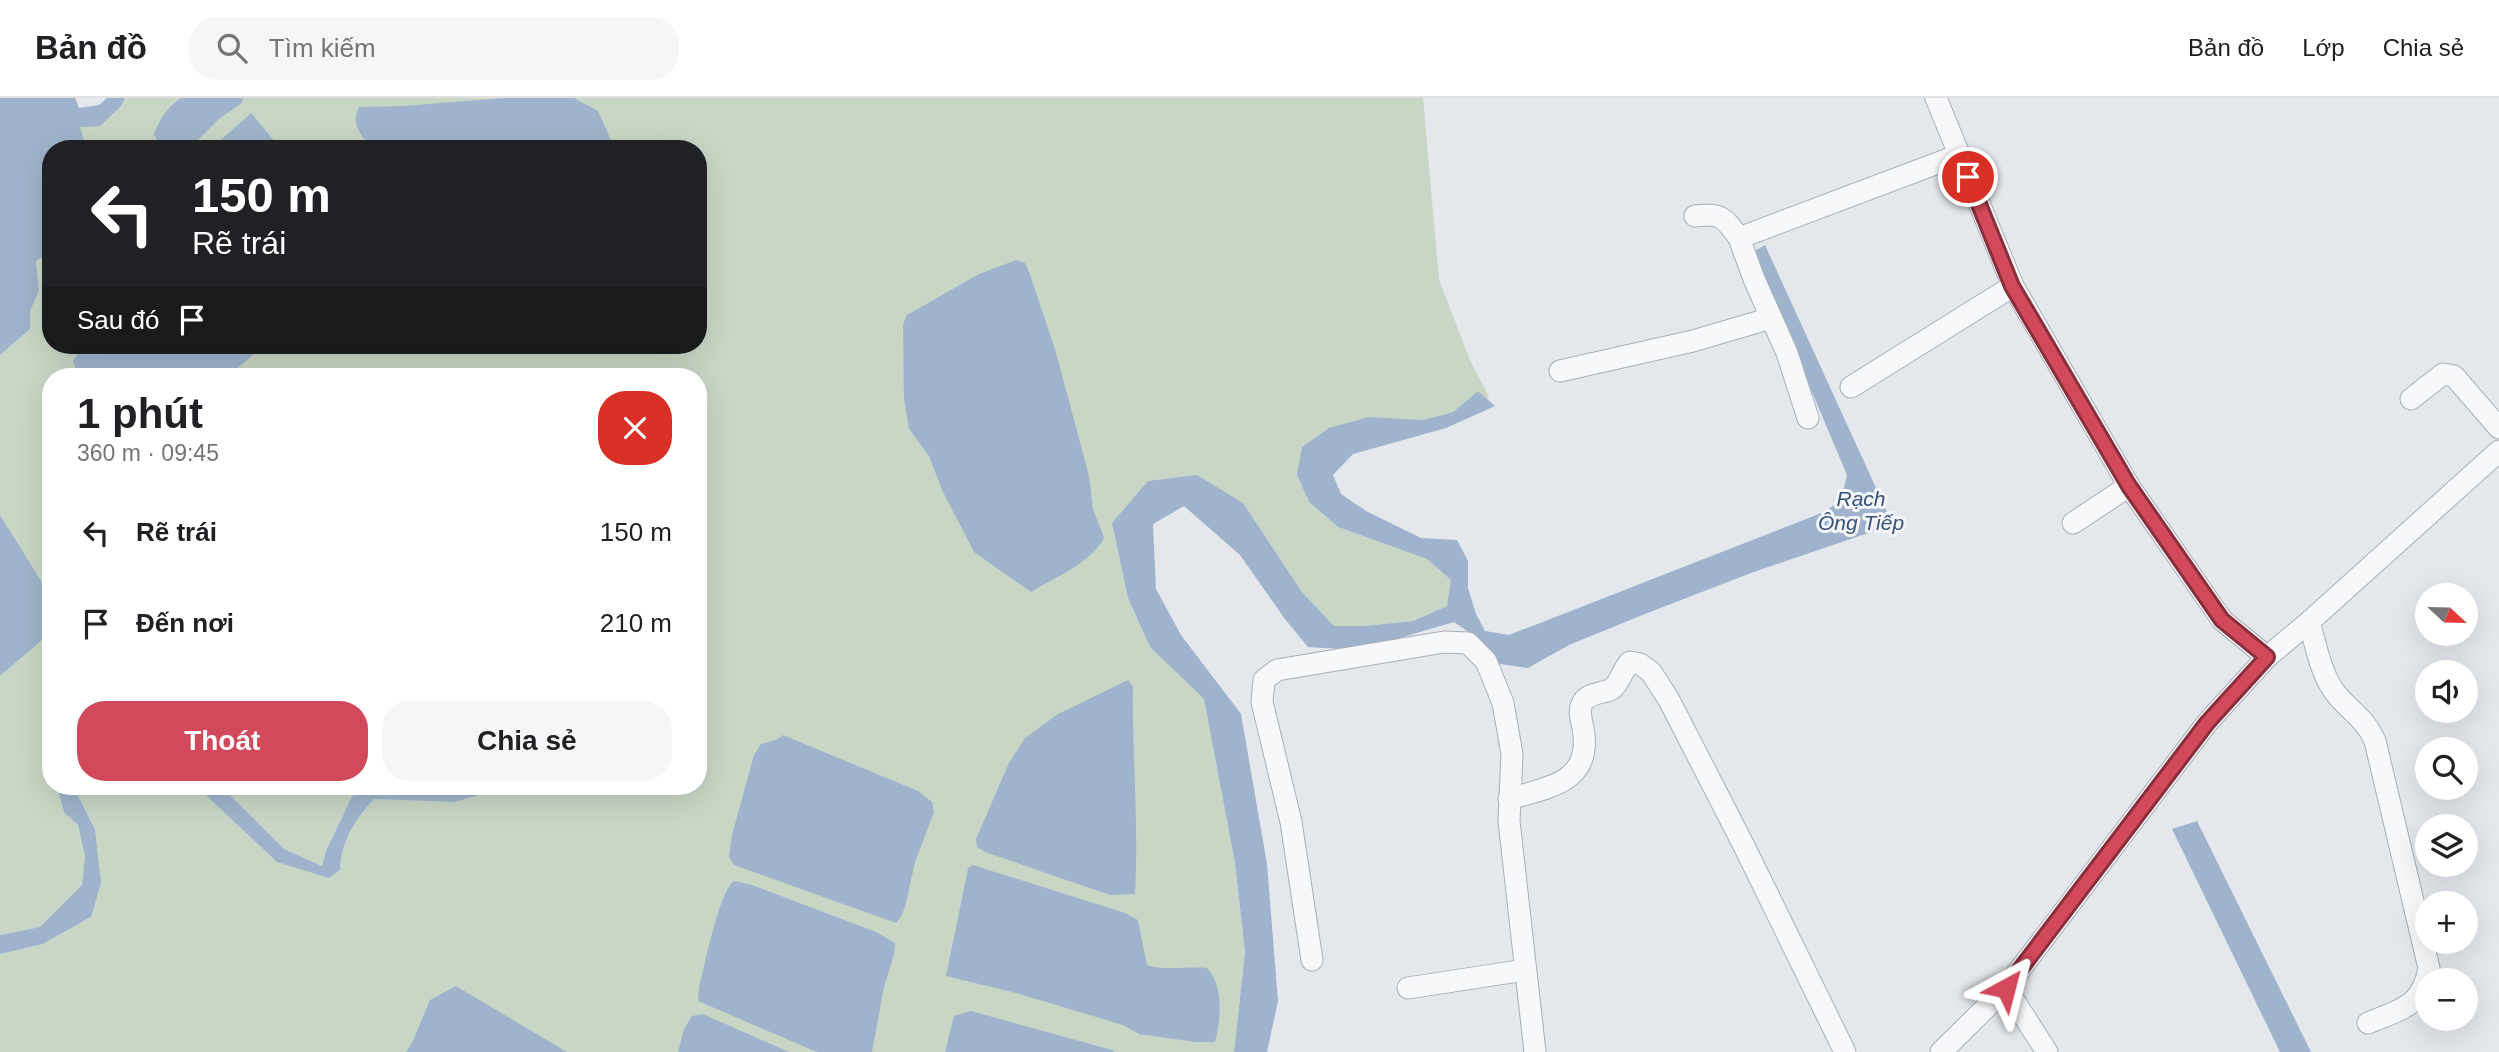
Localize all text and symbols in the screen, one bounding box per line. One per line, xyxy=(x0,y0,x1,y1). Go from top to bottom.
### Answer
search box xyxy=(189,17,679,80)
text: Bản đồ xyxy=(35,29,147,66)
icon: search xyxy=(213,29,251,67)
text: Tìm kiếm xyxy=(269,33,376,63)
text: Bản đồ xyxy=(2188,34,2264,61)
text: Lớp xyxy=(2302,34,2345,61)
text: Chia sẻ xyxy=(2383,34,2464,61)
pin xyxy=(1938,147,1998,207)
icon: arrive xyxy=(1949,158,1987,196)
icon: left xyxy=(77,168,168,259)
text: 150 m xyxy=(192,168,331,222)
text: Rẽ trái xyxy=(192,225,286,261)
icon: arrive xyxy=(173,301,211,339)
text: Sau đó xyxy=(77,305,159,335)
text: 1 phút xyxy=(77,390,203,437)
button: close xyxy=(598,391,672,465)
text: 360 m · 09:45 xyxy=(77,440,219,466)
water label: Rạch Ông Tiếp xyxy=(1818,487,1904,534)
icon: left xyxy=(77,514,115,552)
text: Rẽ trái xyxy=(136,517,217,547)
text: 150 m xyxy=(600,517,672,547)
north arrow xyxy=(2415,583,2478,646)
map controls xyxy=(2415,583,2478,1031)
icon: arrive xyxy=(77,605,115,643)
text: Đến nơi xyxy=(136,608,234,638)
text: 210 m xyxy=(600,608,672,638)
button: sound xyxy=(2415,660,2478,723)
button: Thoát xyxy=(77,701,368,781)
button: Chia sẻ xyxy=(382,701,672,781)
button: search xyxy=(2415,737,2478,800)
button: layers xyxy=(2415,814,2478,877)
button: + xyxy=(2415,891,2478,954)
position arrow xyxy=(1969,951,2043,1025)
button: − xyxy=(2415,968,2478,1031)

